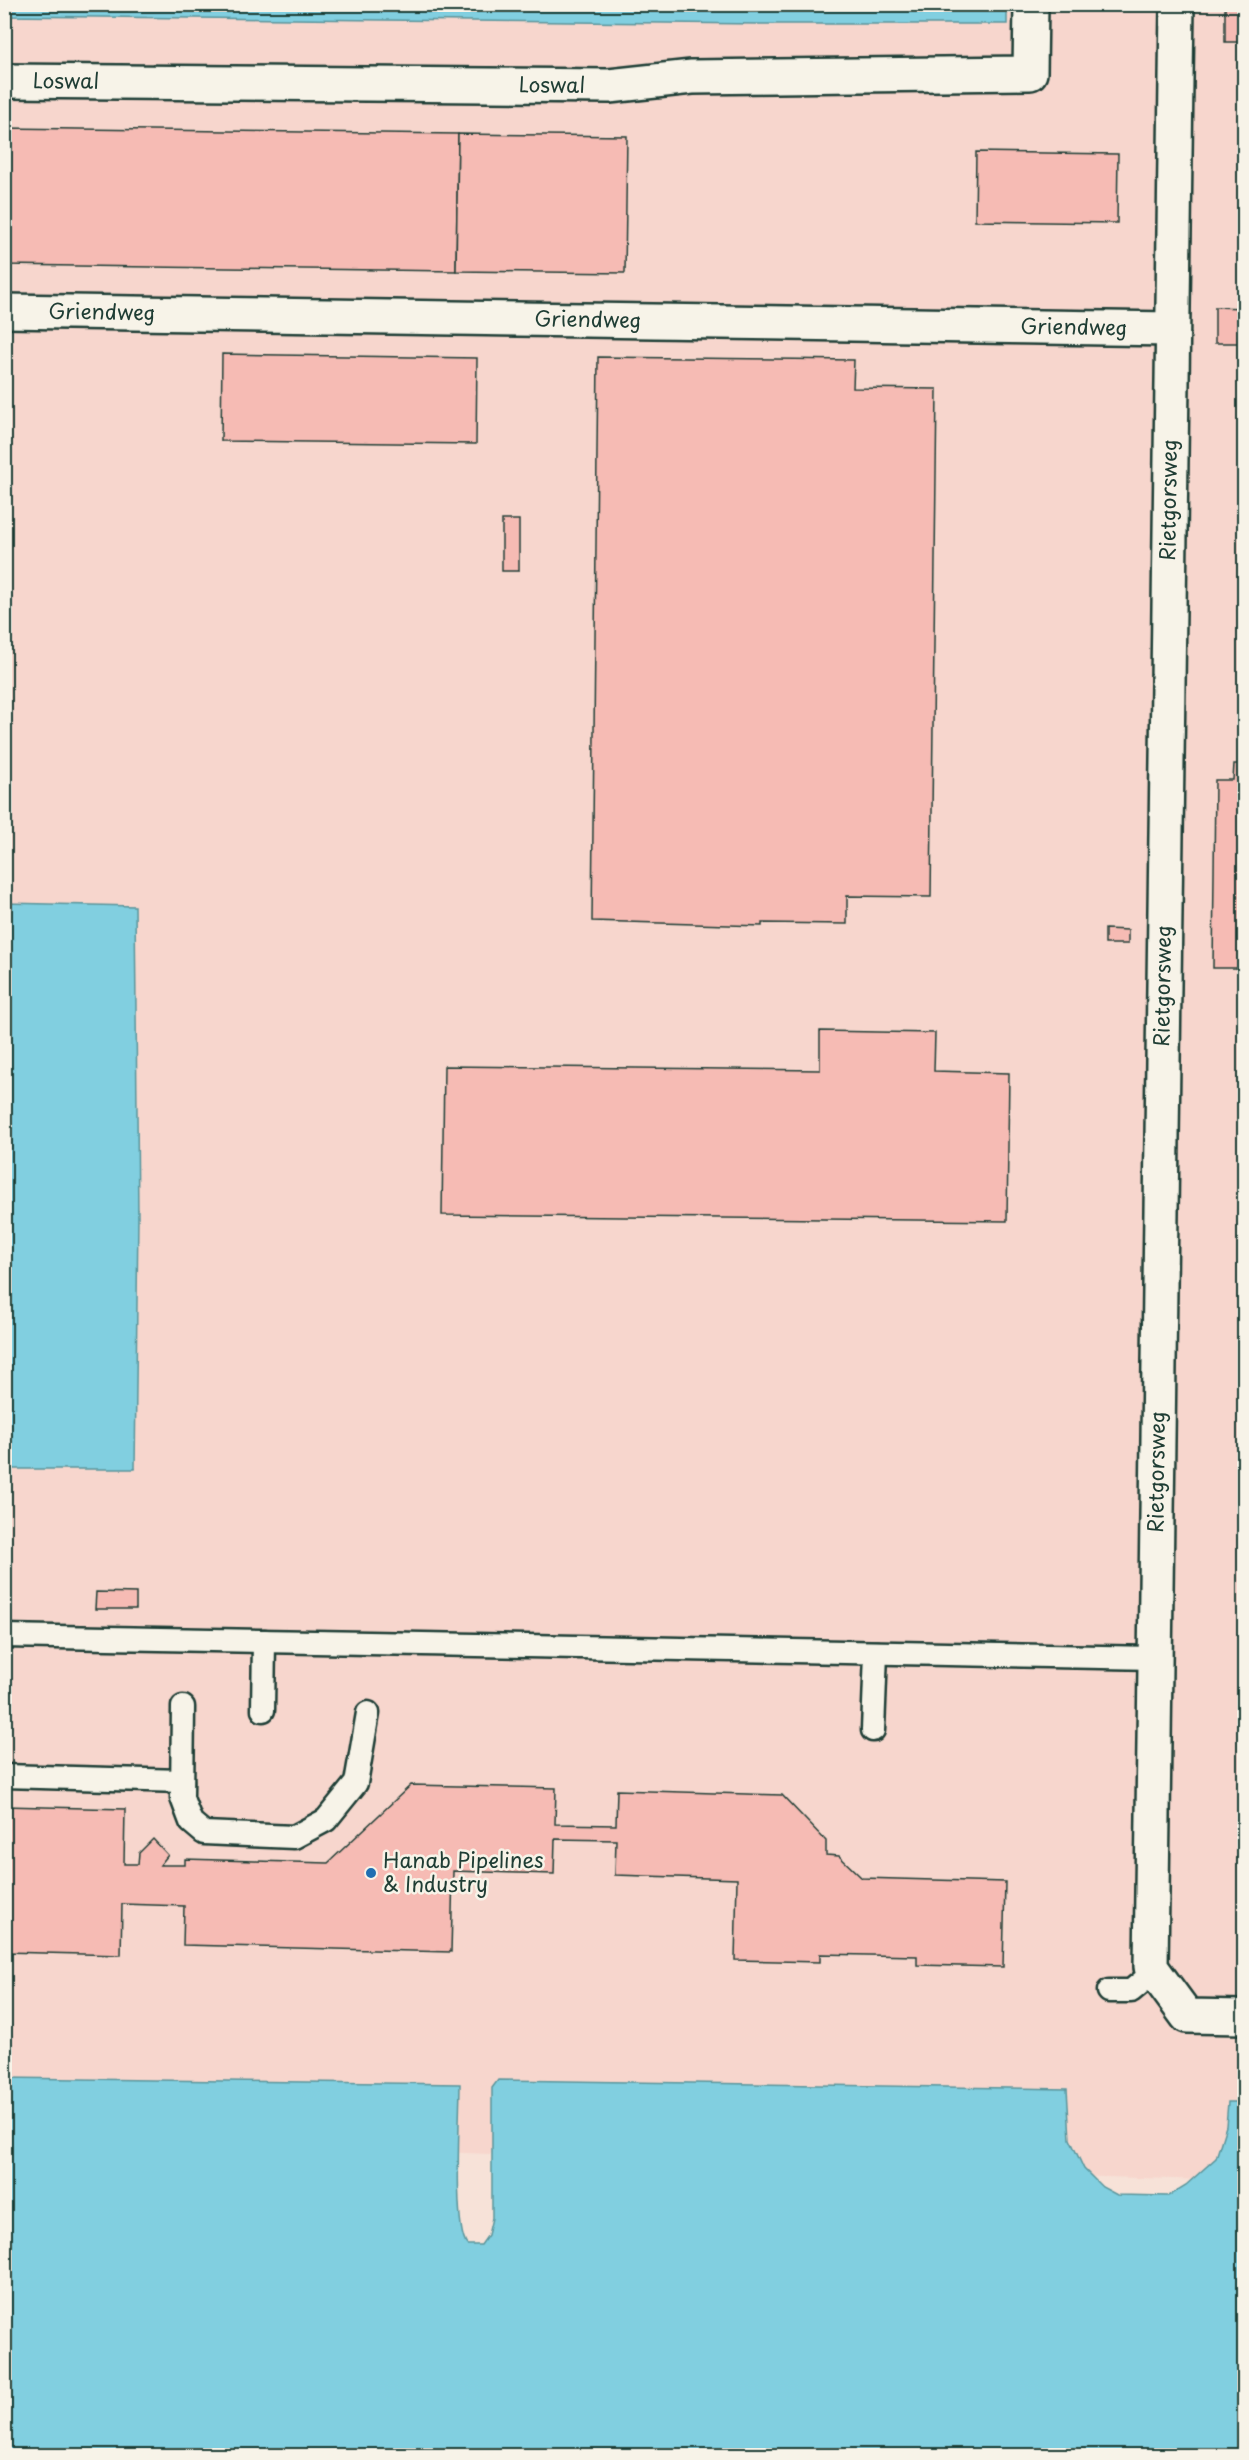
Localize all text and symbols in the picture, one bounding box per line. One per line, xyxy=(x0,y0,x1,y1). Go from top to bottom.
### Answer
street label: Loswal xyxy=(32,63,100,96)
street label: Loswal xyxy=(518,67,586,100)
street label: Griendweg xyxy=(48,294,156,327)
street label: Griendweg xyxy=(534,301,642,335)
street label: Griendweg xyxy=(1020,309,1128,342)
street label: Rietgorsweg xyxy=(1150,439,1184,561)
street label: Rietgorsweg xyxy=(1144,925,1178,1047)
street label: Rietgorsweg xyxy=(1138,1411,1172,1533)
place label: Hanab Pipelines & Industry xyxy=(383,1843,544,1899)
marker: Hanab Pipelines & Industry xyxy=(364,1866,378,1880)

